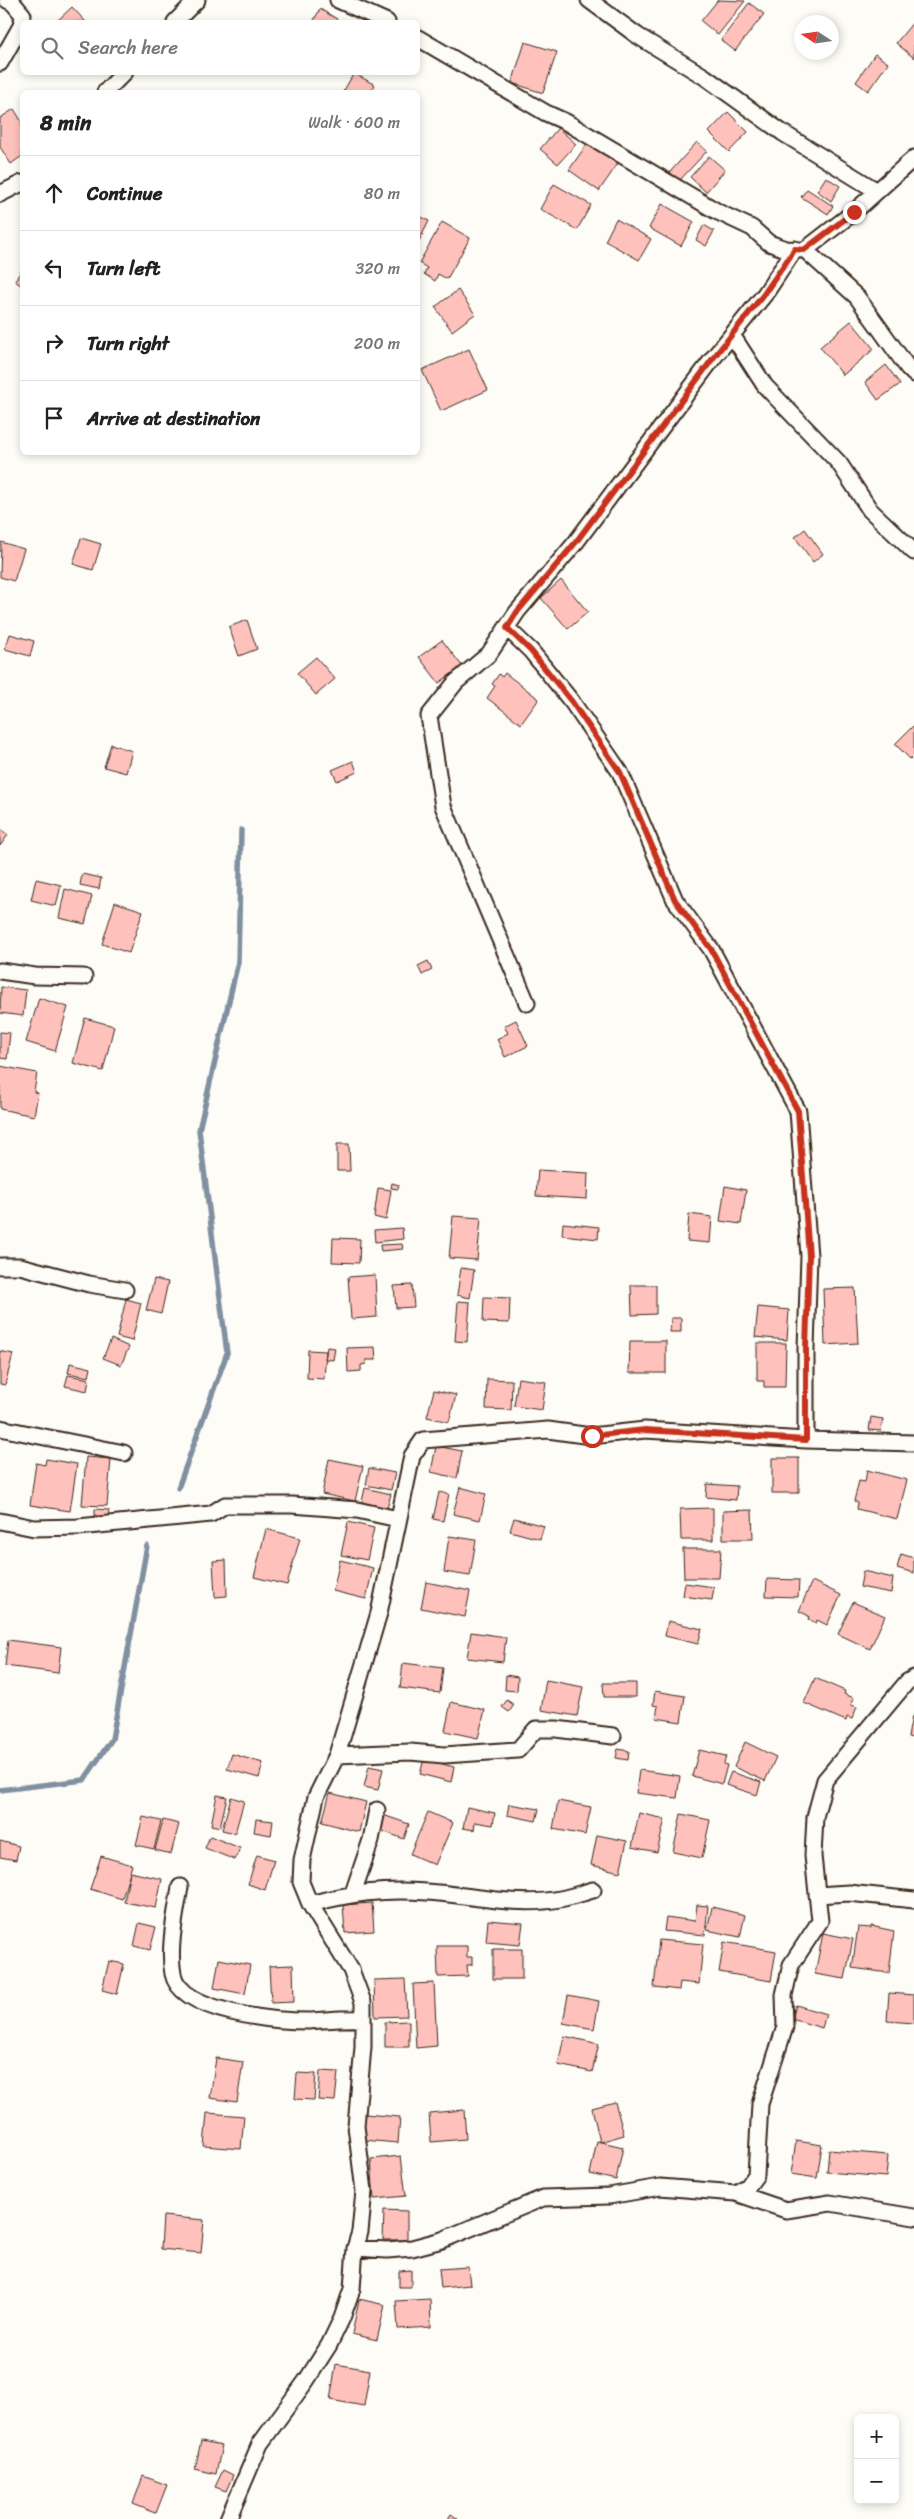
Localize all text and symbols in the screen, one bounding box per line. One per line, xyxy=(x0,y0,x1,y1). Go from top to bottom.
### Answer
north arrow xyxy=(794,15,839,60)
search box xyxy=(20,20,420,75)
text: Search here xyxy=(78,31,178,64)
icon: search xyxy=(38,34,66,62)
text: 8 min xyxy=(40,104,91,142)
text: Walk · 600 m xyxy=(308,108,400,137)
text: Continue xyxy=(87,177,163,210)
icon: ahead xyxy=(40,179,68,207)
text: 80 m xyxy=(364,179,400,208)
route end xyxy=(843,201,866,224)
text: Turn left xyxy=(87,252,160,285)
icon: left xyxy=(40,254,68,282)
text: 320 m xyxy=(355,254,400,283)
text: Turn right xyxy=(87,327,169,360)
icon: right xyxy=(40,329,68,357)
text: 200 m xyxy=(354,329,400,358)
text: Arrive at destination xyxy=(87,402,260,435)
icon: arrive xyxy=(40,404,68,432)
route start xyxy=(581,1425,604,1448)
map controls xyxy=(854,2414,899,2504)
button: + xyxy=(854,2414,899,2459)
button: − xyxy=(854,2459,899,2504)

